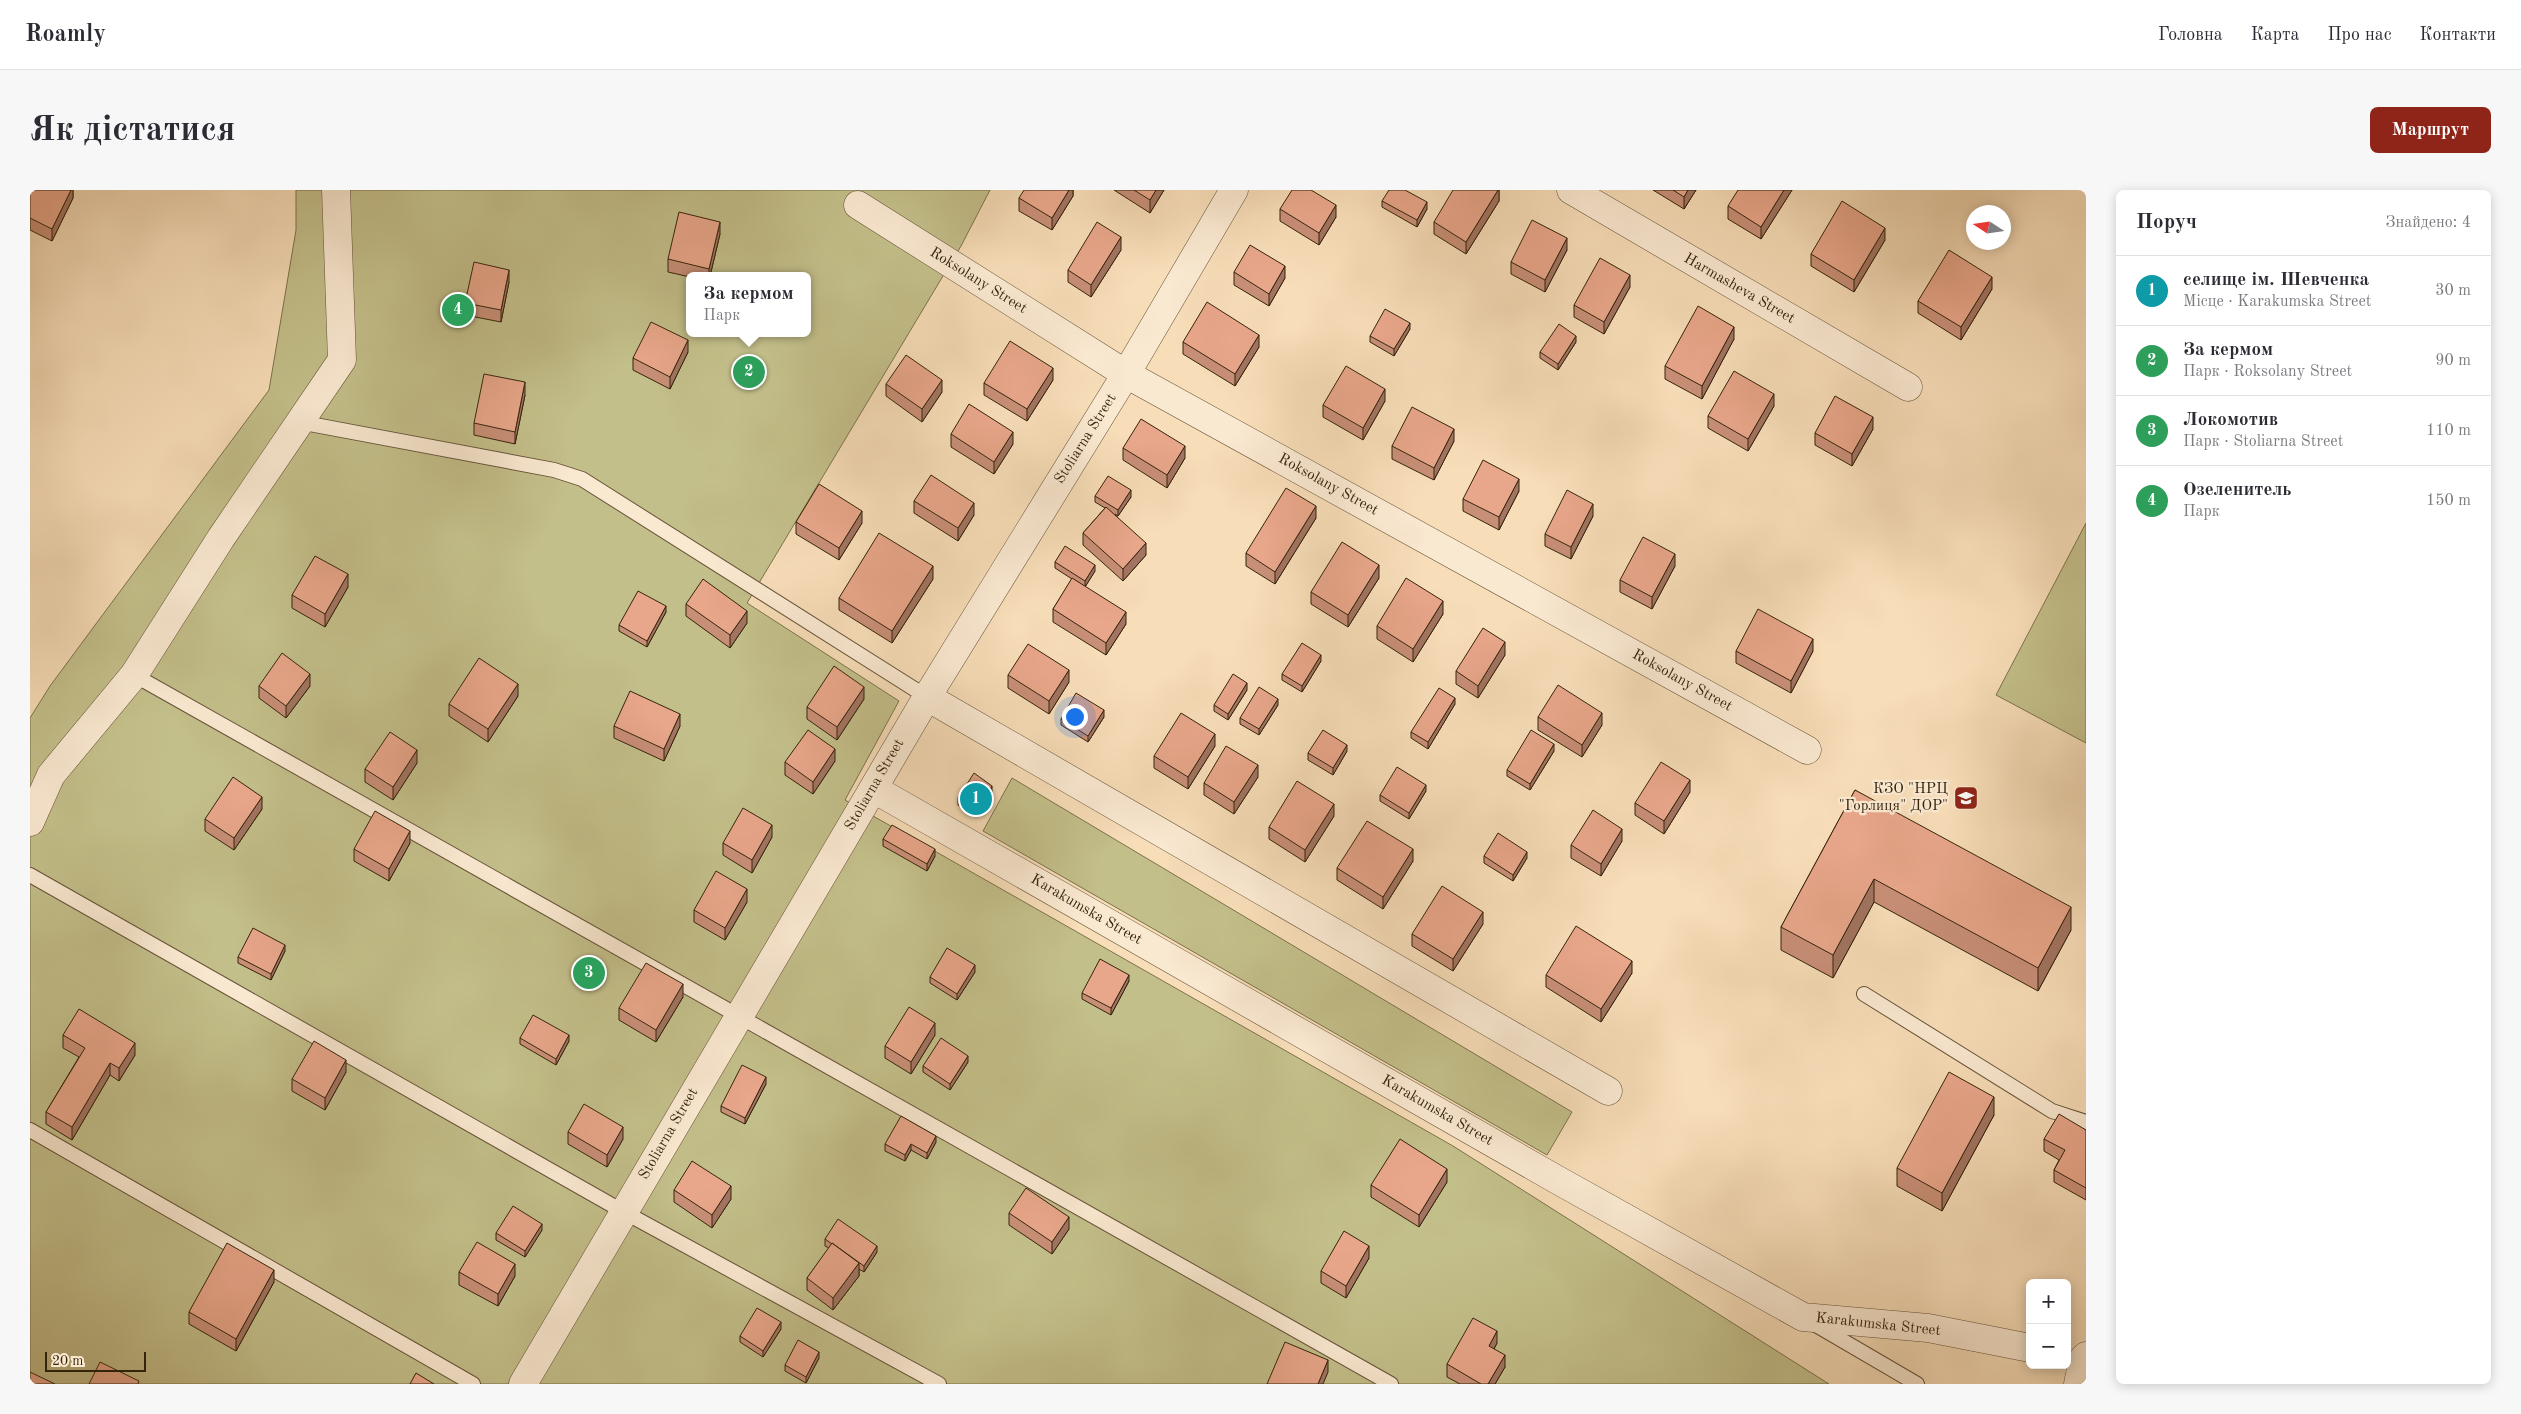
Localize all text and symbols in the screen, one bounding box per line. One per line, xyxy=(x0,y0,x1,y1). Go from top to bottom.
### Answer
text: Roamly xyxy=(25,23,106,47)
text: Головна xyxy=(2158,26,2223,44)
text: Карта xyxy=(2251,26,2299,44)
text: Про нас xyxy=(2327,26,2392,44)
text: Контакти xyxy=(2420,26,2496,44)
button: Маршрут xyxy=(2370,107,2491,153)
text: Як дістатися xyxy=(30,113,235,148)
north arrow xyxy=(1966,205,2011,250)
text: Поруч xyxy=(2136,212,2197,233)
text: Знайдено: 4 xyxy=(2386,215,2471,231)
street label: Roksolany Street xyxy=(927,245,1029,317)
street label: Harmasheva Street xyxy=(1681,251,1797,327)
text: селище ім. Шевченка xyxy=(2183,271,2369,290)
popup xyxy=(686,272,811,337)
text: 1 xyxy=(2147,283,2157,299)
text: 30 m xyxy=(2435,283,2471,299)
text: За кермом xyxy=(703,285,794,304)
pin: 4 xyxy=(442,291,474,329)
text: Місце · Karakumska Street xyxy=(2183,294,2371,310)
text: Парк xyxy=(703,308,740,324)
text: За кермом xyxy=(2183,341,2273,360)
pin: 2 xyxy=(733,353,765,391)
text: 2 xyxy=(2147,353,2157,369)
text: 90 m xyxy=(2435,353,2471,369)
text: Парк · Roksolany Street xyxy=(2183,364,2352,380)
street label: Stoliarna Street xyxy=(1052,391,1120,487)
text: Локомотив xyxy=(2183,411,2278,430)
text: 3 xyxy=(2147,423,2157,439)
text: 110 m xyxy=(2426,423,2471,439)
text: Парк · Stoliarna Street xyxy=(2183,434,2343,450)
street label: Roksolany Street xyxy=(1276,451,1380,519)
text: Озеленитель xyxy=(2183,481,2292,500)
text: 4 xyxy=(2147,493,2157,509)
text: 150 m xyxy=(2426,493,2471,509)
text: Парк xyxy=(2183,504,2220,520)
street label: Roksolany Street xyxy=(1630,647,1734,715)
your location xyxy=(1062,704,1088,730)
street label: Stoliarna Street xyxy=(843,737,907,833)
pin: 1 xyxy=(960,780,992,818)
place label: КЗО "НРЦ "Горлиця" ДОР" xyxy=(1839,782,1948,814)
school or university icon: КЗО "НРЦ "Горлиця" ДОР" xyxy=(1953,785,1979,811)
street label: Karakumska Street xyxy=(1028,872,1144,948)
pin: 3 xyxy=(573,954,605,992)
street label: Karakumska Street xyxy=(1379,1073,1495,1149)
street label: Stoliarna Street xyxy=(637,1086,701,1182)
map controls xyxy=(2026,1279,2071,1369)
button: + xyxy=(2026,1279,2071,1324)
street label: Karakumska Street xyxy=(1815,1311,1941,1339)
button: − xyxy=(2026,1324,2071,1369)
scale bar xyxy=(45,1349,146,1372)
text: 20 m xyxy=(52,1354,83,1368)

